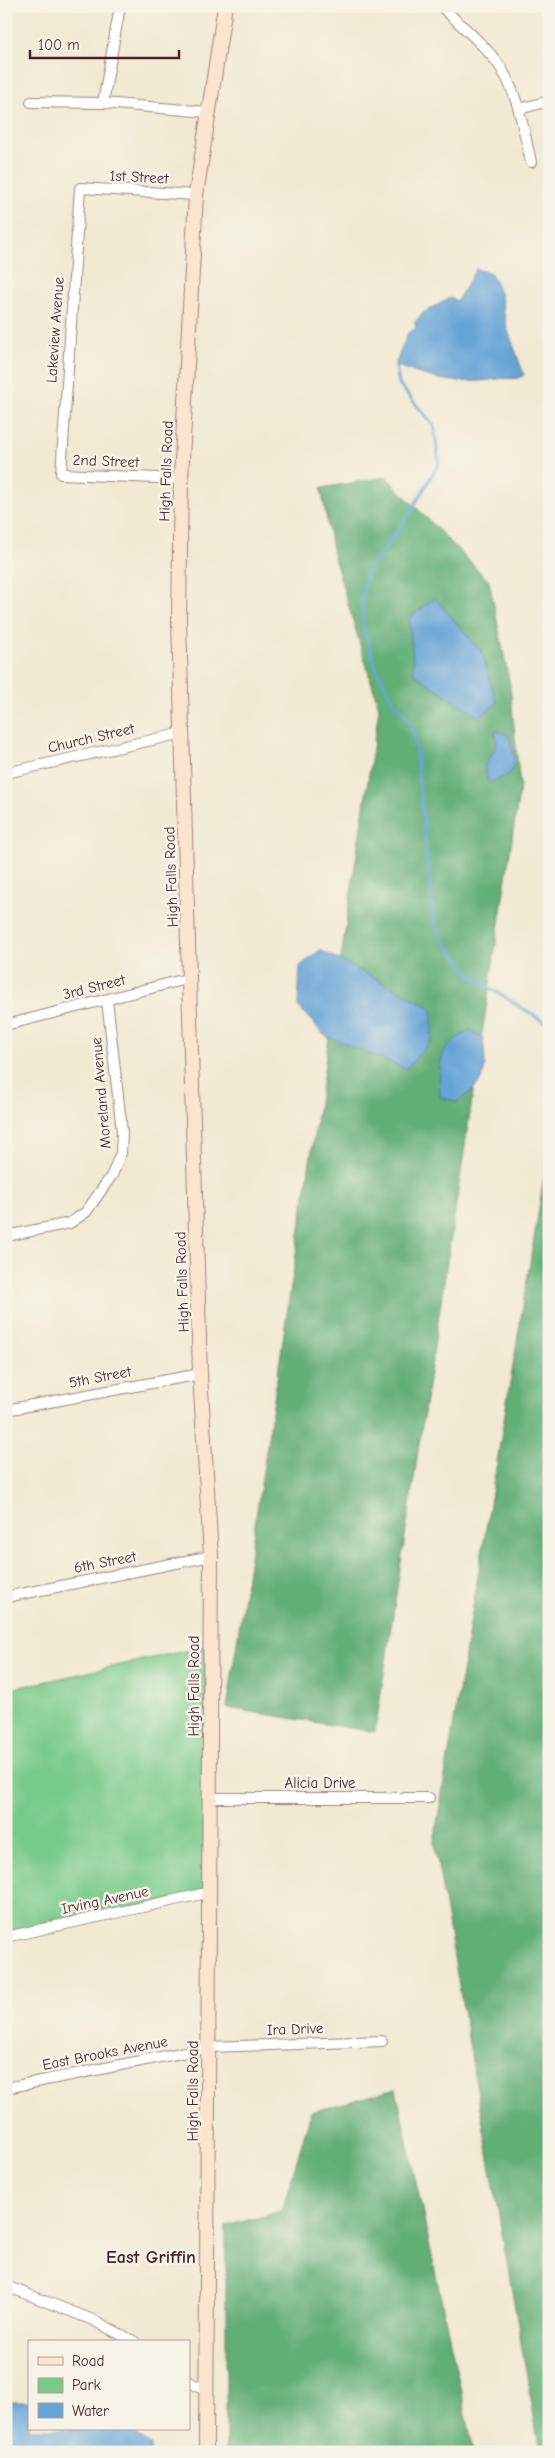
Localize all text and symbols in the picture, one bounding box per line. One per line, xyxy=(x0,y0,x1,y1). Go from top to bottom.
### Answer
scale bar xyxy=(30,28,179,60)
text: 100 m xyxy=(38,36,80,54)
street label: 1st Street xyxy=(109,166,170,188)
street label: Lakeview Avenue xyxy=(42,276,68,384)
street label: High Falls Road xyxy=(155,420,177,522)
street label: 2nd Street xyxy=(72,451,140,471)
street label: Church Street xyxy=(46,719,137,757)
street label: High Falls Road xyxy=(160,826,182,928)
street label: 3rd Street xyxy=(61,970,128,1003)
street label: Moreland Avenue xyxy=(87,1036,115,1149)
street label: High Falls Road xyxy=(171,1231,193,1333)
street label: 5th Street xyxy=(67,1362,133,1392)
street label: 6th Street xyxy=(72,1547,138,1577)
street label: High Falls Road xyxy=(185,1636,203,1737)
street label: Alicia Drive xyxy=(284,1774,356,1792)
street label: Irving Avenue xyxy=(60,1882,151,1918)
street label: Ira Drive xyxy=(266,2019,324,2039)
street label: East Brooks Avenue xyxy=(41,2032,170,2074)
street label: High Falls Road xyxy=(184,2041,202,2142)
district label: East Griffin xyxy=(106,2247,196,2268)
legend xyxy=(28,2340,190,2430)
text: Road xyxy=(72,2352,104,2370)
text: Park xyxy=(72,2376,101,2394)
text: Water xyxy=(72,2402,109,2420)

